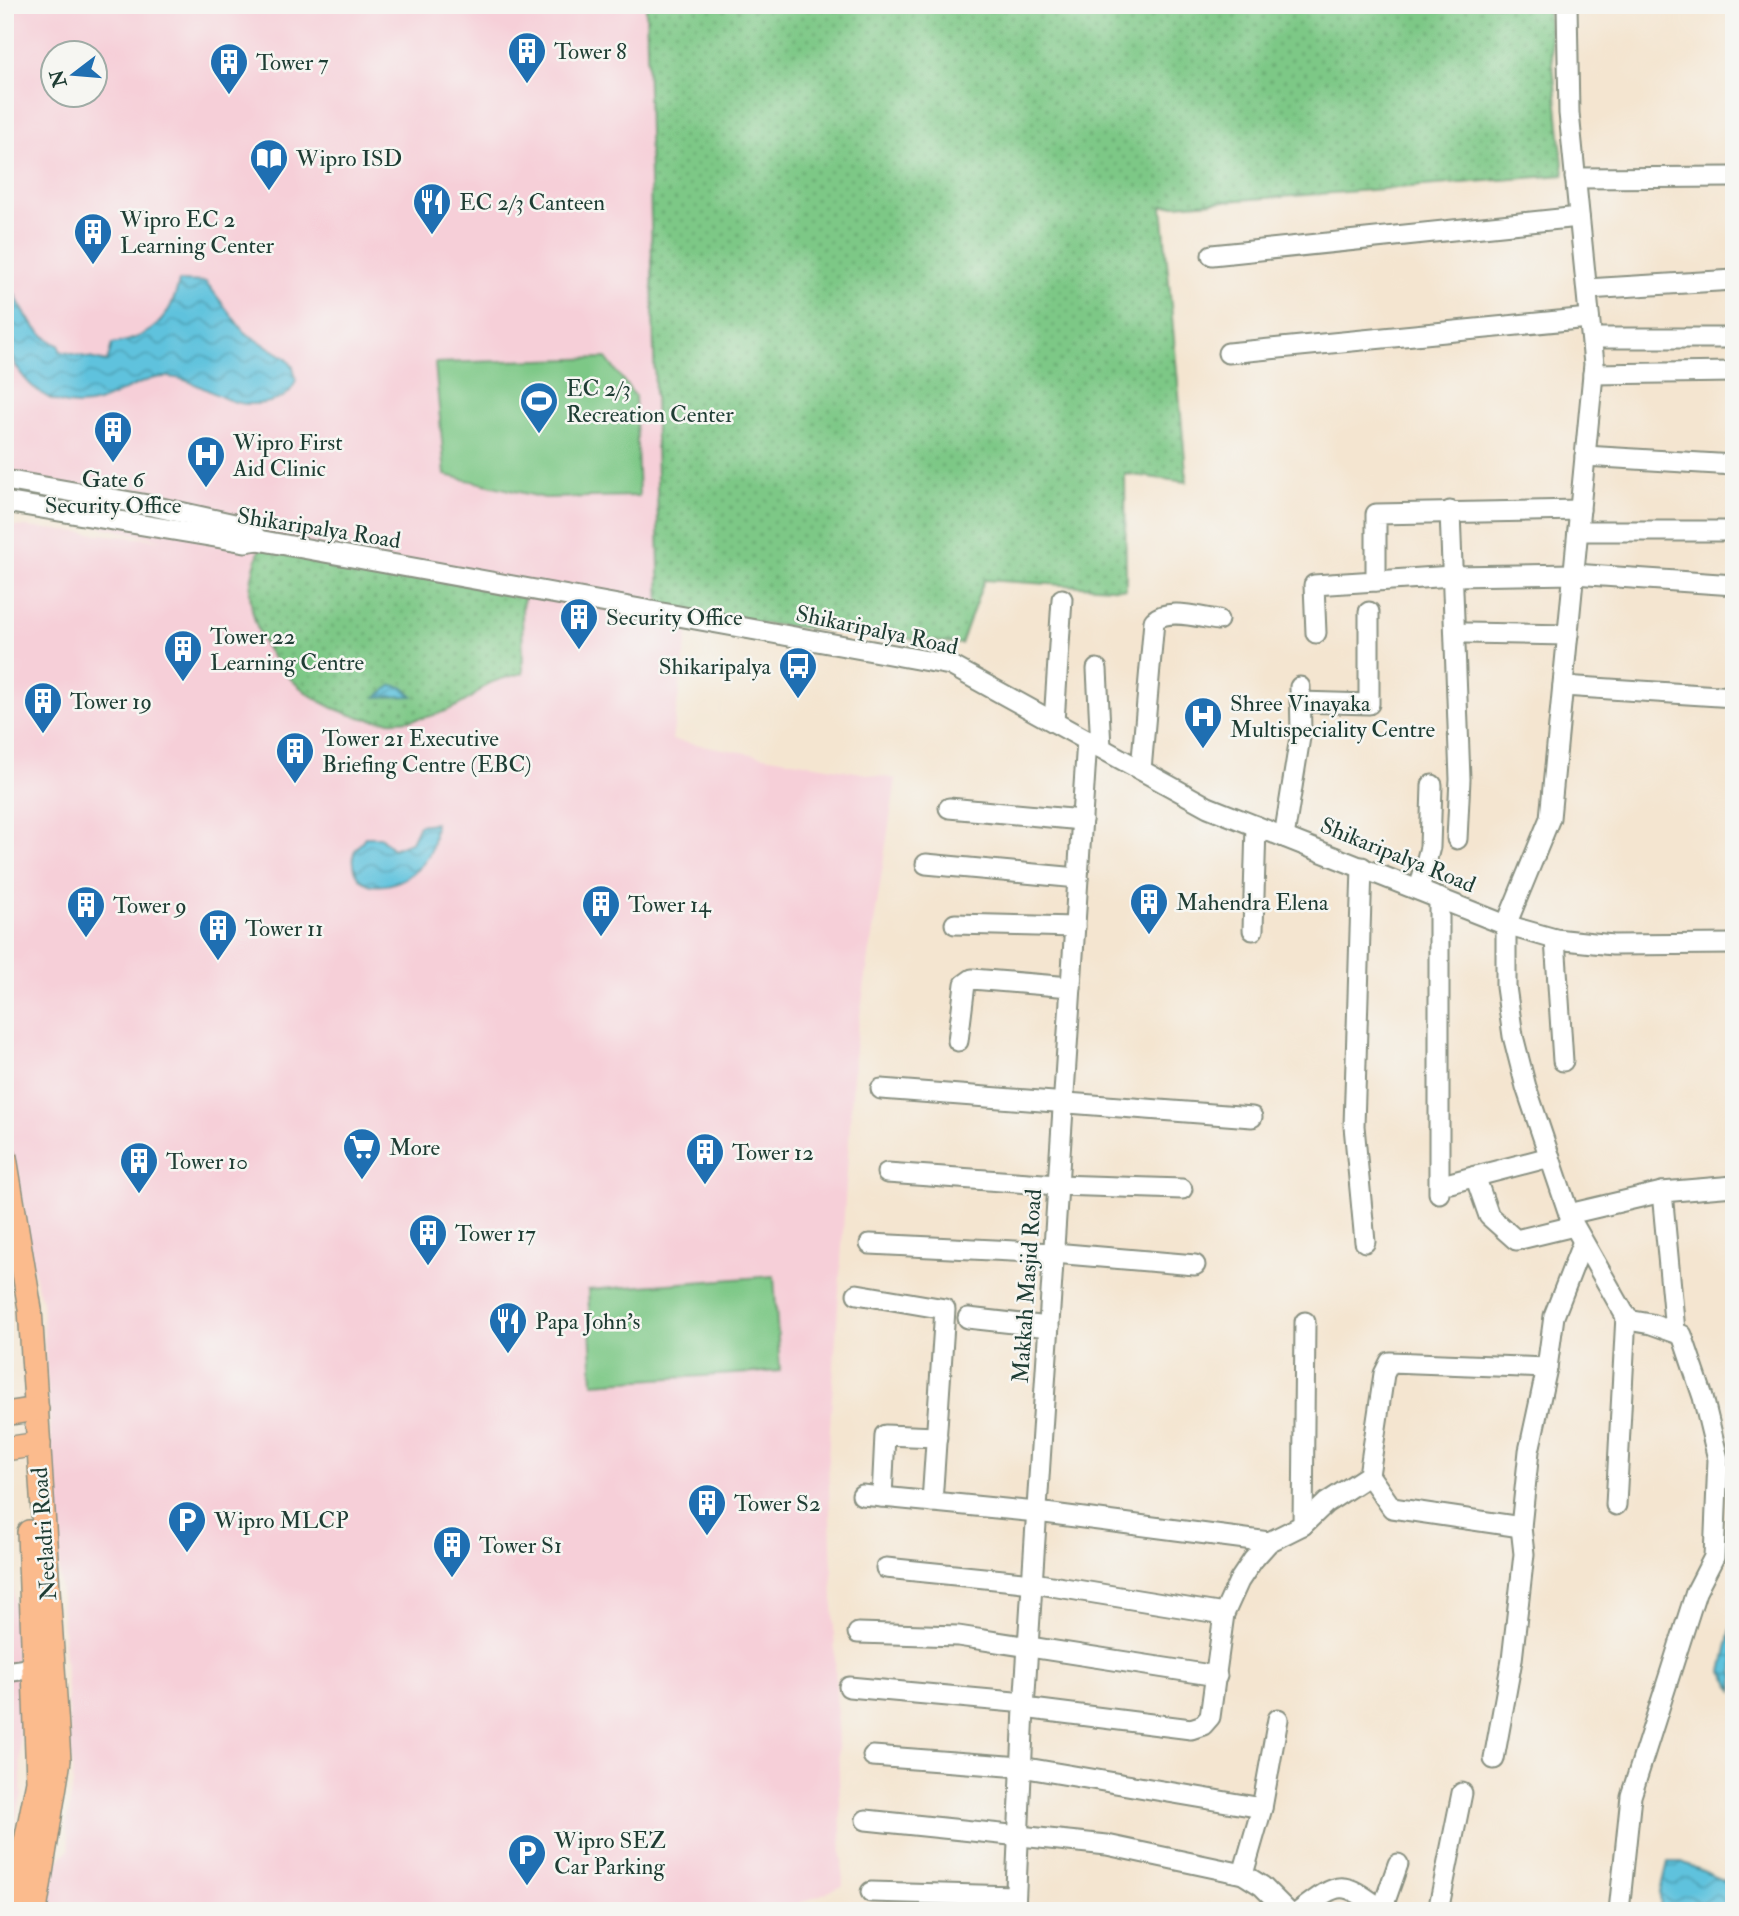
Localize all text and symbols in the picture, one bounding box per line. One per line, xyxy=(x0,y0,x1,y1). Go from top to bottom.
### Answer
building icon: Tower 8 xyxy=(506,30,548,85)
place label: Tower 8 xyxy=(554,37,627,66)
north arrow xyxy=(38,38,108,108)
building icon: Tower 7 xyxy=(208,41,250,96)
place label: Tower 7 xyxy=(256,48,329,77)
text: N xyxy=(44,66,73,91)
library icon: Wipro ISD xyxy=(248,137,290,192)
place label: Wipro ISD xyxy=(295,144,402,174)
restaurant icon: EC 2/3 Canteen xyxy=(411,181,453,236)
place label: EC 2/3 Canteen xyxy=(459,188,605,217)
place label: Wipro EC 2 Learning Center xyxy=(119,205,275,260)
building icon: Wipro EC 2 Learning Center xyxy=(72,211,114,266)
place label: EC 2/3 Recreation Center xyxy=(566,374,734,429)
sports icon: EC 2/3 Recreation Center xyxy=(518,380,560,435)
building icon: Gate 6 Security Office xyxy=(92,409,134,464)
place label: Wipro First Aid Clinic xyxy=(232,428,343,483)
hospital icon: Wipro First Aid Clinic xyxy=(185,434,227,489)
place label: Gate 6 Security Office xyxy=(45,465,182,520)
street label: Shikaripalya Road xyxy=(235,501,403,556)
building icon: Security Office xyxy=(558,596,600,651)
street label: Shikaripalya Road xyxy=(793,599,961,662)
place label: Security Office xyxy=(606,603,743,632)
place label: Tower 22 Learning Centre xyxy=(210,622,364,677)
building icon: Tower 22 Learning Centre xyxy=(162,628,204,683)
bus stop icon: Shikaripalya xyxy=(777,645,819,700)
place label: Shikaripalya xyxy=(659,652,772,682)
building icon: Tower 19 xyxy=(22,680,64,735)
place label: Tower 19 xyxy=(70,687,152,716)
place label: Shree Vinayaka Multispeciality Centre xyxy=(1230,689,1436,745)
hospital icon: Shree Vinayaka Multispeciality Centre xyxy=(1182,695,1224,750)
place label: Tower 21 Executive Briefing Centre (EBC) xyxy=(322,724,531,779)
building icon: Tower 21 Executive Briefing Centre (EBC) xyxy=(274,730,316,785)
street label: Shikaripalya Road xyxy=(1316,811,1480,900)
building icon: Mahendra Elena xyxy=(1128,881,1170,936)
building icon: Tower 14 xyxy=(580,883,622,938)
building icon: Tower 9 xyxy=(65,884,107,939)
place label: Mahendra Elena xyxy=(1176,888,1329,917)
place label: Tower 14 xyxy=(628,890,712,919)
place label: Tower 9 xyxy=(113,891,187,920)
building icon: Tower 11 xyxy=(197,907,239,962)
place label: Tower 11 xyxy=(245,914,324,943)
supermarket icon: More xyxy=(341,1126,383,1181)
building icon: Tower 12 xyxy=(684,1131,726,1186)
place label: More xyxy=(389,1133,440,1162)
place label: Tower 12 xyxy=(732,1138,814,1167)
building icon: Tower 10 xyxy=(118,1140,160,1195)
place label: Tower 10 xyxy=(166,1147,248,1176)
street label: Makkah Masjid Road xyxy=(1006,1188,1048,1384)
building icon: Tower 17 xyxy=(407,1212,449,1267)
place label: Tower 17 xyxy=(455,1219,536,1248)
restaurant icon: Papa John's xyxy=(487,1300,529,1355)
place label: Papa John's xyxy=(535,1307,641,1337)
street label: Neeladri Road xyxy=(25,1466,63,1602)
building icon: Tower S2 xyxy=(686,1482,728,1537)
place label: Tower S2 xyxy=(734,1489,821,1518)
parking icon: Wipro MLCP xyxy=(166,1499,208,1554)
place label: Wipro MLCP xyxy=(213,1506,349,1536)
building icon: Tower S1 xyxy=(431,1524,473,1579)
place label: Tower S1 xyxy=(479,1531,562,1560)
place label: Wipro SEZ Car Parking xyxy=(553,1826,666,1881)
parking icon: Wipro SEZ Car Parking xyxy=(506,1832,548,1887)

